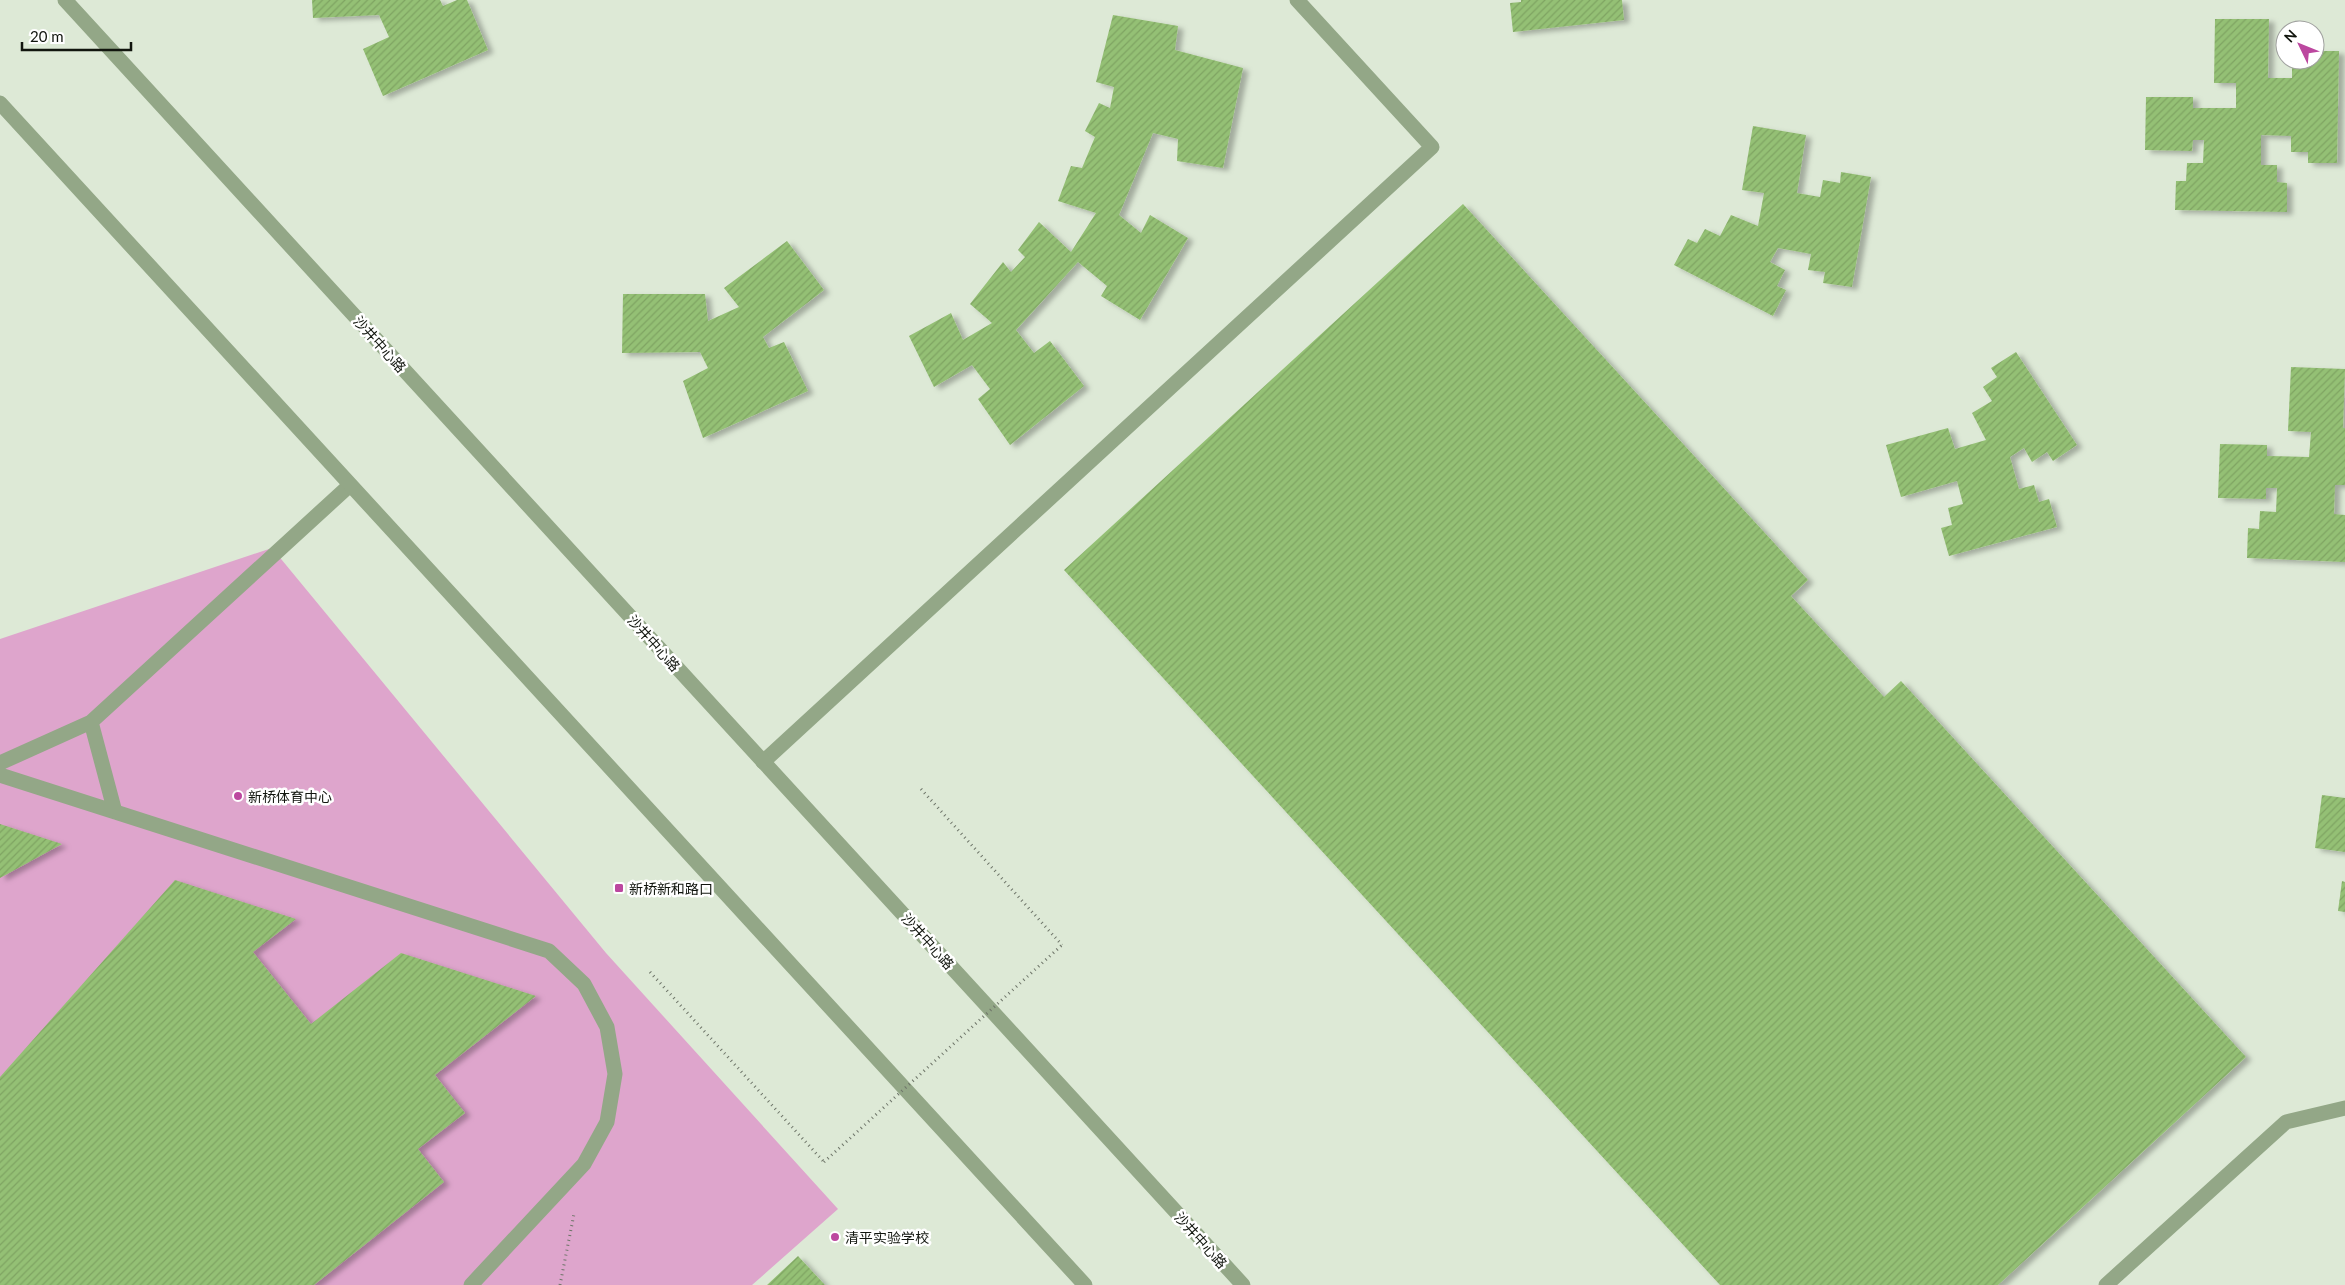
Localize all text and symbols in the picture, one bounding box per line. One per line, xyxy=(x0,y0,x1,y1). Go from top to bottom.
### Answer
scale bar xyxy=(22,20,131,52)
north arrow xyxy=(2275,20,2325,70)
text: N xyxy=(2280,26,2300,46)
text: 20 m xyxy=(30,27,64,45)
street label: 沙井中心路 xyxy=(350,312,410,376)
street label: 沙井中心路 xyxy=(624,611,684,675)
place label: 新桥体育中心 xyxy=(248,788,332,805)
marker: 新桥体育中心 xyxy=(232,790,244,802)
place label: 新桥新和路口 xyxy=(629,880,713,897)
marker: 新桥新和路口 xyxy=(613,882,625,894)
street label: 沙井中心路 xyxy=(898,909,958,973)
street label: 沙井中心路 xyxy=(1171,1208,1231,1272)
place label: 清平实验学校 xyxy=(845,1229,929,1246)
marker: 清平实验学校 xyxy=(829,1231,841,1243)

